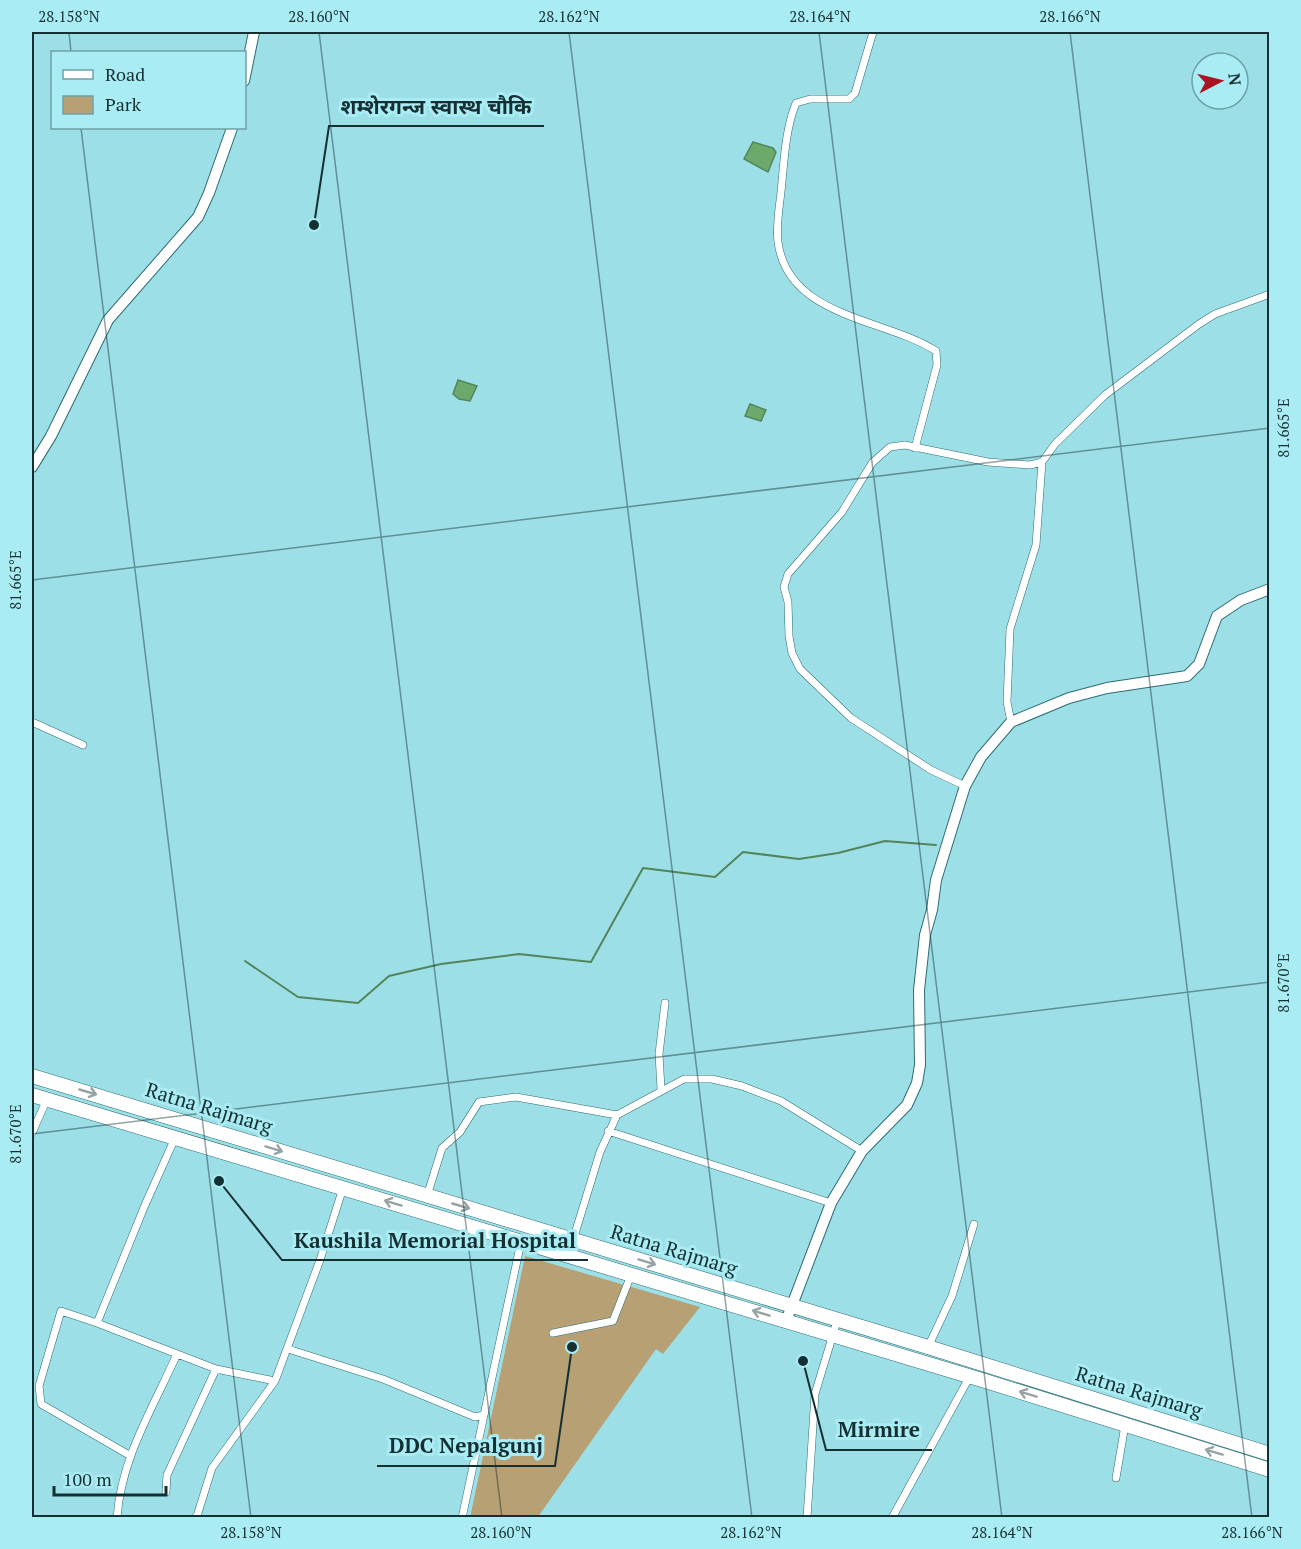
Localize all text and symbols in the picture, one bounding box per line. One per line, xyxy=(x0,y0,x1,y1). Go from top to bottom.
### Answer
text: 28.158°N xyxy=(38,6,100,26)
text: 28.160°N xyxy=(288,6,350,26)
text: 28.162°N xyxy=(538,6,600,26)
text: 28.164°N xyxy=(789,6,851,26)
text: 28.166°N xyxy=(1039,6,1101,26)
legend xyxy=(51,51,246,129)
north arrow xyxy=(1190,51,1250,111)
text: Road xyxy=(105,62,145,86)
text: N xyxy=(1223,72,1247,87)
callout: शम्शेरगन्ज स्वास्थ चौकि xyxy=(329,87,544,126)
text: Park xyxy=(105,92,142,116)
text: शम्शेरगन्ज स्वास्थ चौकि xyxy=(341,92,532,120)
text: 81.665°E xyxy=(1273,398,1293,458)
text: 81.665°E xyxy=(5,550,25,610)
text: 81.670°E xyxy=(1273,953,1293,1013)
street label: Ratna Rajmarg xyxy=(142,1075,276,1140)
one-way arrow xyxy=(78,1087,97,1098)
text: 81.670°E xyxy=(5,1104,25,1164)
one-way arrow xyxy=(264,1144,283,1155)
one-way arrow xyxy=(384,1197,403,1208)
one-way arrow xyxy=(451,1201,470,1212)
street label: Ratna Rajmarg xyxy=(607,1217,741,1282)
callout: Kaushila Memorial Hospital xyxy=(282,1221,588,1260)
text: Kaushila Memorial Hospital xyxy=(294,1226,576,1254)
one-way arrow xyxy=(637,1257,656,1268)
one-way arrow xyxy=(751,1307,770,1318)
street label: Ratna Rajmarg xyxy=(1072,1359,1206,1424)
one-way arrow xyxy=(1019,1388,1038,1399)
callout: Mirmire xyxy=(826,1411,932,1450)
text: Mirmire xyxy=(838,1415,920,1443)
callout: DDC Nepalgunj xyxy=(377,1427,555,1466)
text: DDC Nepalgunj xyxy=(389,1431,543,1459)
one-way arrow xyxy=(1205,1446,1224,1457)
scale bar xyxy=(54,1459,166,1497)
text: 100 m xyxy=(63,1467,112,1491)
text: 28.158°N xyxy=(220,1522,282,1542)
text: 28.160°N xyxy=(470,1522,532,1542)
text: 28.162°N xyxy=(720,1522,782,1542)
text: 28.164°N xyxy=(971,1522,1033,1542)
text: 28.166°N xyxy=(1221,1522,1283,1542)

